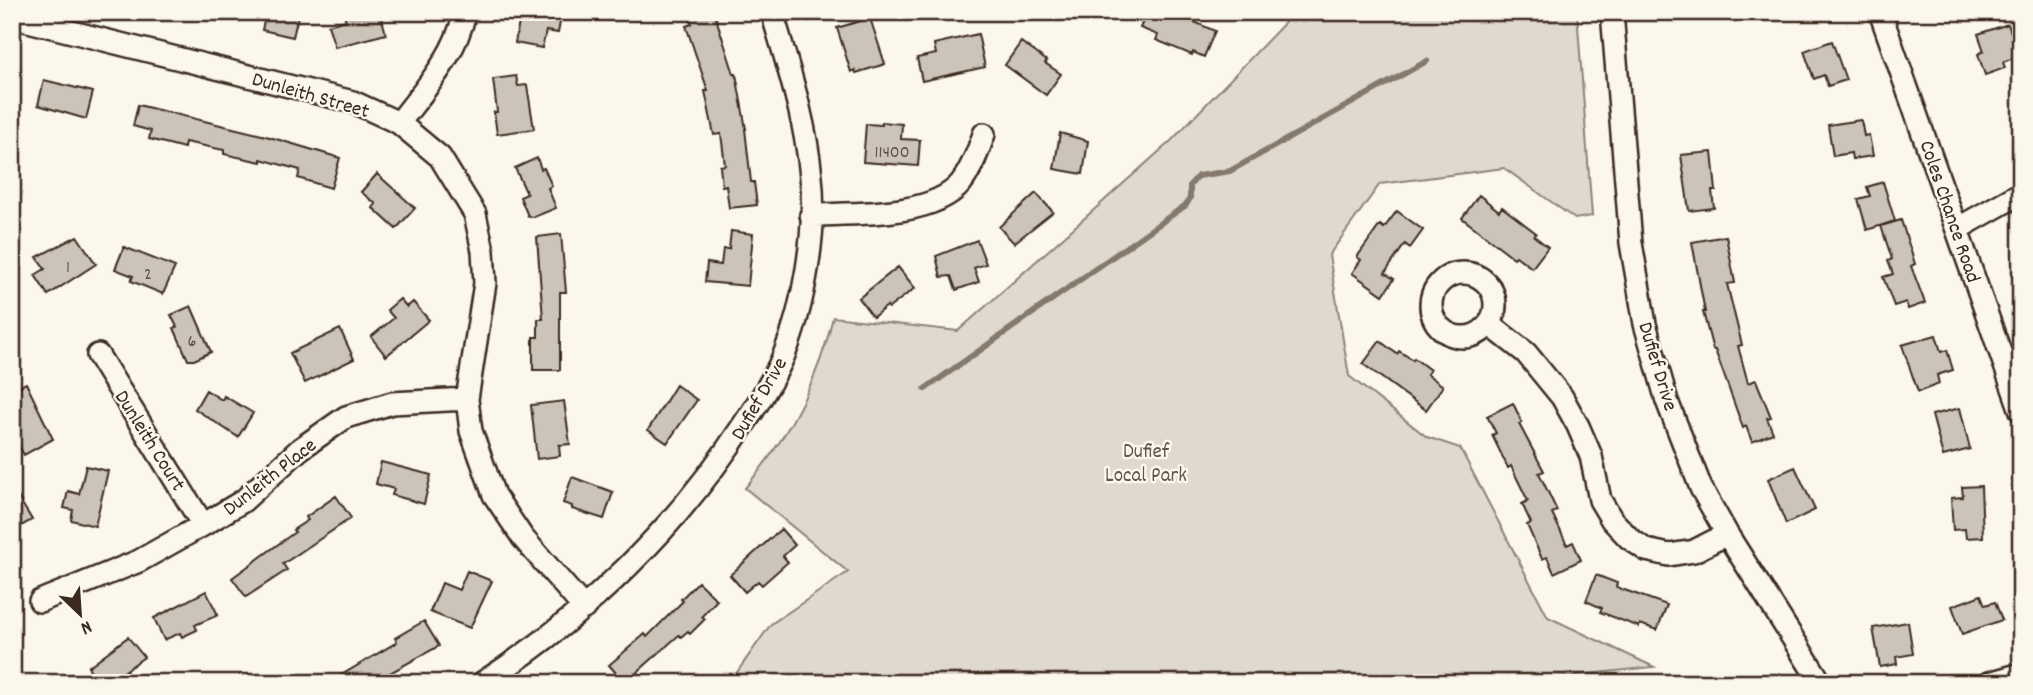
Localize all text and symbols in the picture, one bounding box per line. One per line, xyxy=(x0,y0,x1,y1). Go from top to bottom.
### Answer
street label: Dunleith Street xyxy=(248,66,373,128)
street label: Coles Chance Road xyxy=(1910,137,1987,287)
house number: 11400 xyxy=(875,141,909,166)
house number: 1 xyxy=(66,256,70,281)
house number: 2 xyxy=(144,263,152,288)
street label: Dufief Drive xyxy=(1628,319,1684,415)
house number: 6 xyxy=(188,330,196,355)
street label: Dufief Drive xyxy=(725,352,796,447)
street label: Dunleith Court xyxy=(105,385,192,498)
street label: Dunleith Place xyxy=(218,432,324,525)
park label: Dufief Local Park xyxy=(1105,438,1187,492)
north arrow xyxy=(46,580,116,650)
text: N xyxy=(76,612,96,640)

